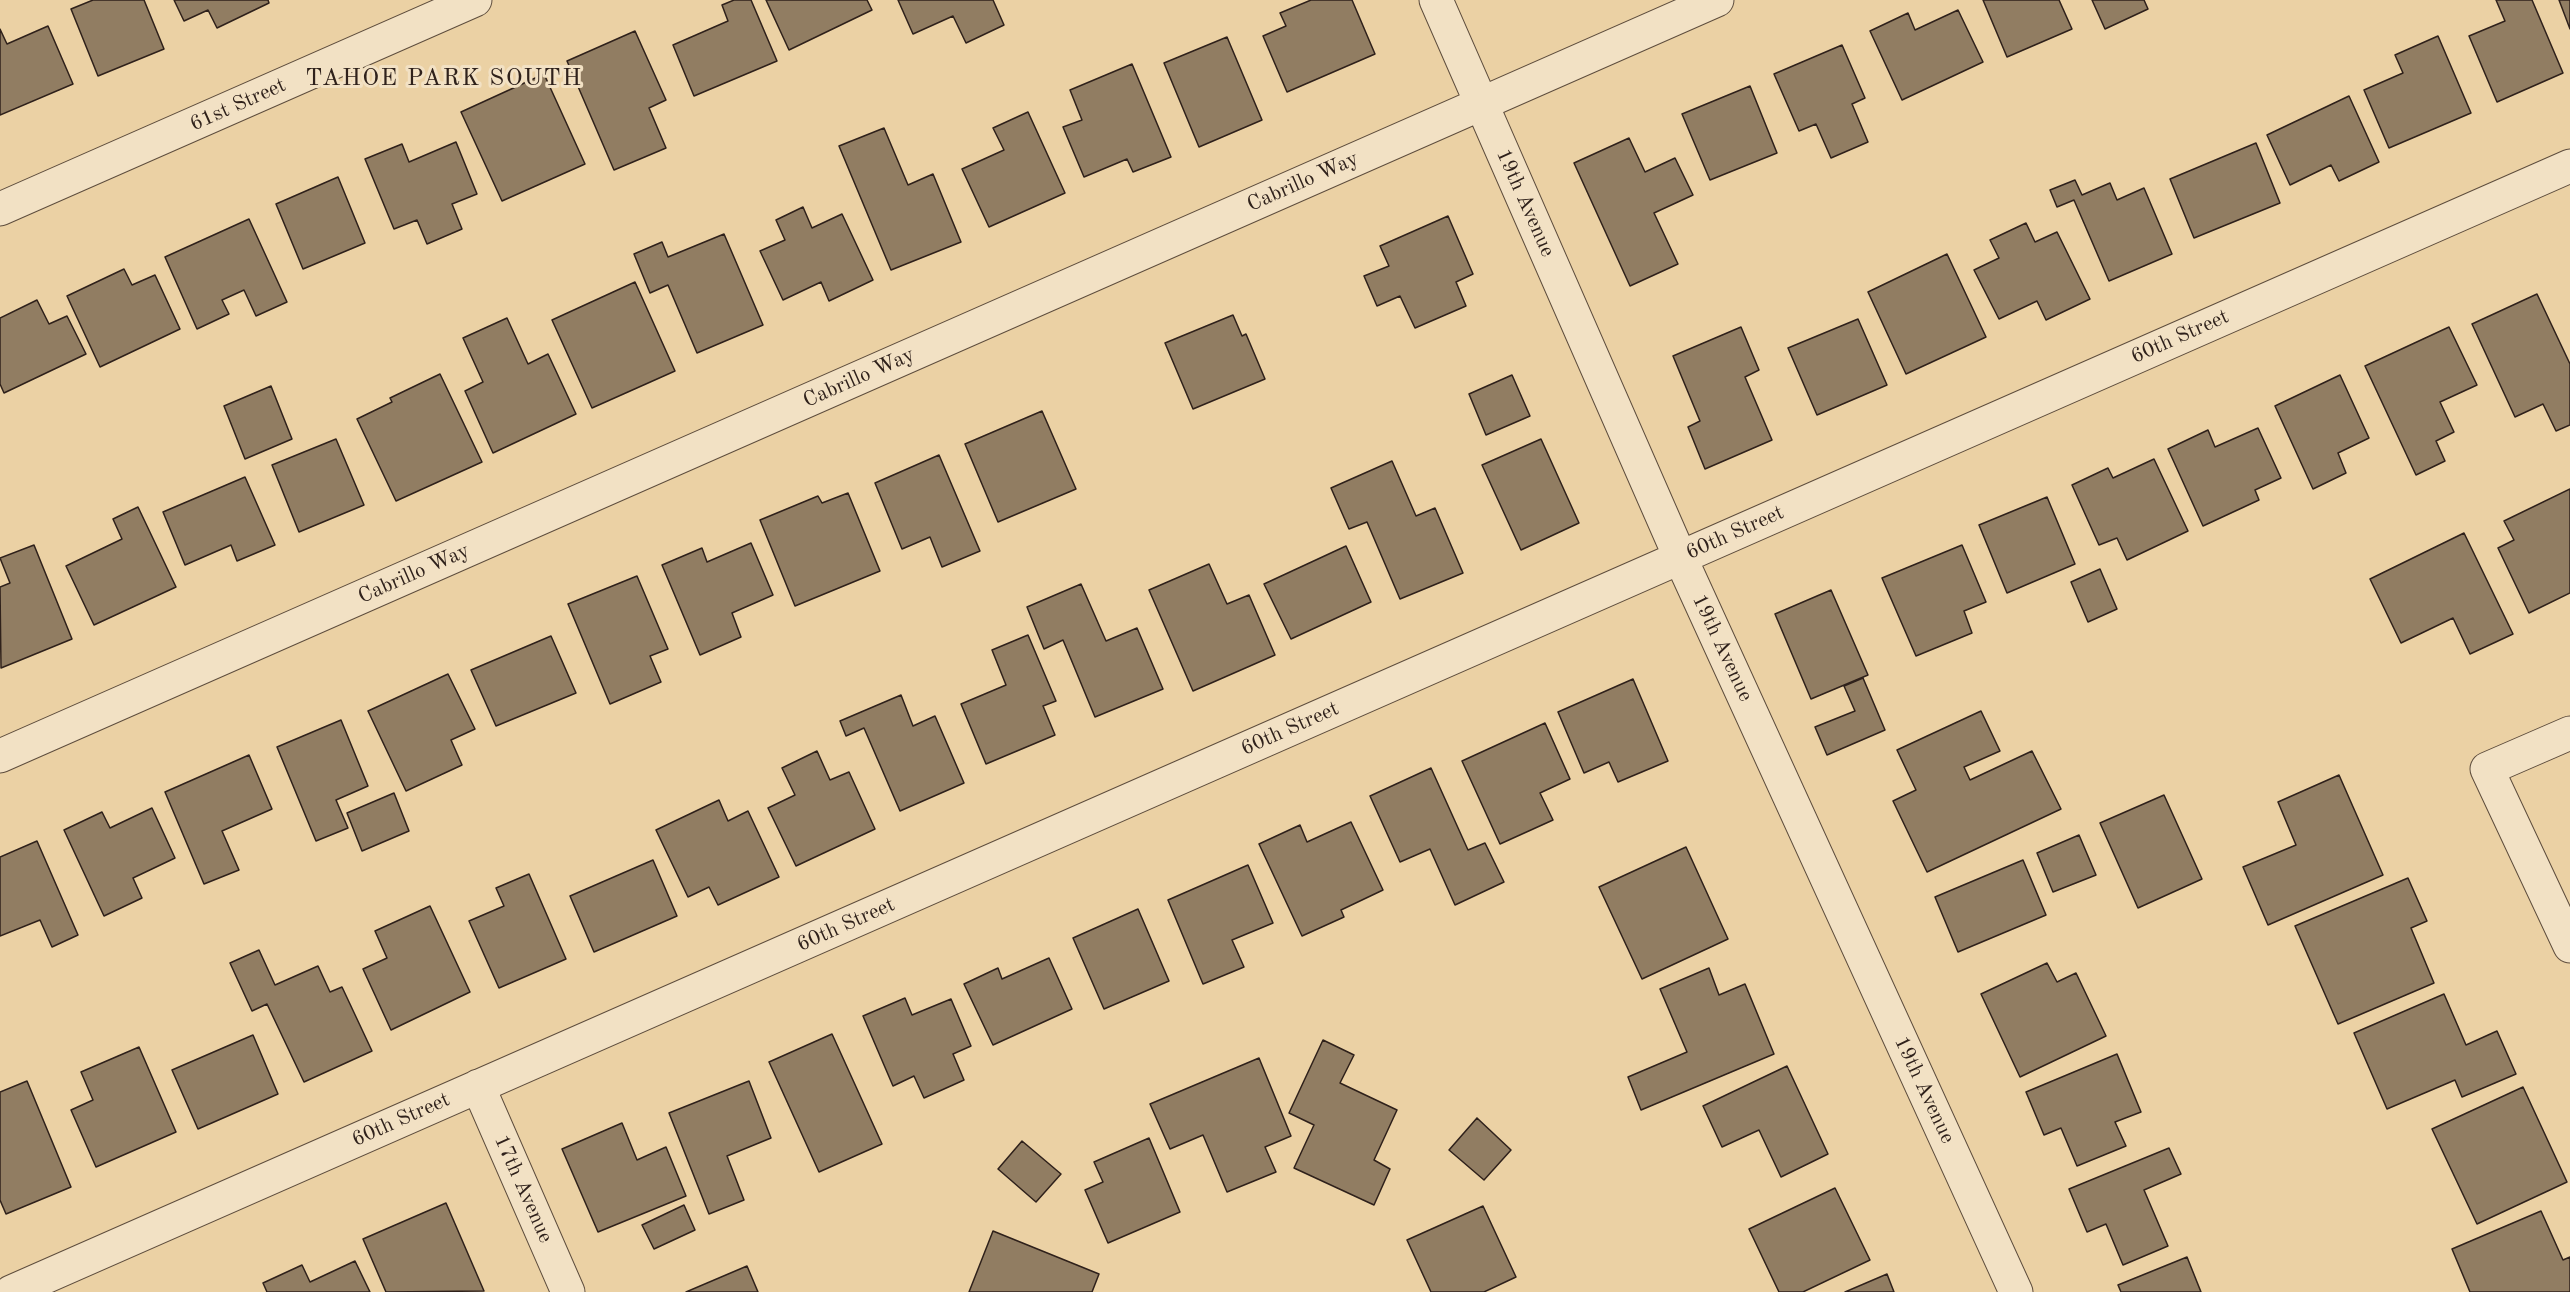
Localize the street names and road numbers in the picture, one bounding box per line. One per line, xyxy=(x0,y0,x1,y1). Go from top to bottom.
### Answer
street label: 61st Street xyxy=(186,73,290,137)
street label: 19th Avenue xyxy=(1490,145,1560,261)
street label: Cabrillo Way xyxy=(1244,146,1362,218)
street label: 60th Street xyxy=(2127,304,2233,370)
street label: Cabrillo Way xyxy=(800,342,918,414)
street label: 60th Street xyxy=(1682,500,1788,566)
street label: Cabrillo Way xyxy=(355,538,473,610)
street label: 19th Avenue xyxy=(1686,590,1758,706)
street label: 60th Street xyxy=(1237,696,1343,762)
street label: 60th Street xyxy=(793,892,899,958)
street label: 19th Avenue xyxy=(1888,1032,1960,1148)
street label: 60th Street xyxy=(348,1087,454,1153)
street label: 17th Avenue xyxy=(488,1131,558,1247)

